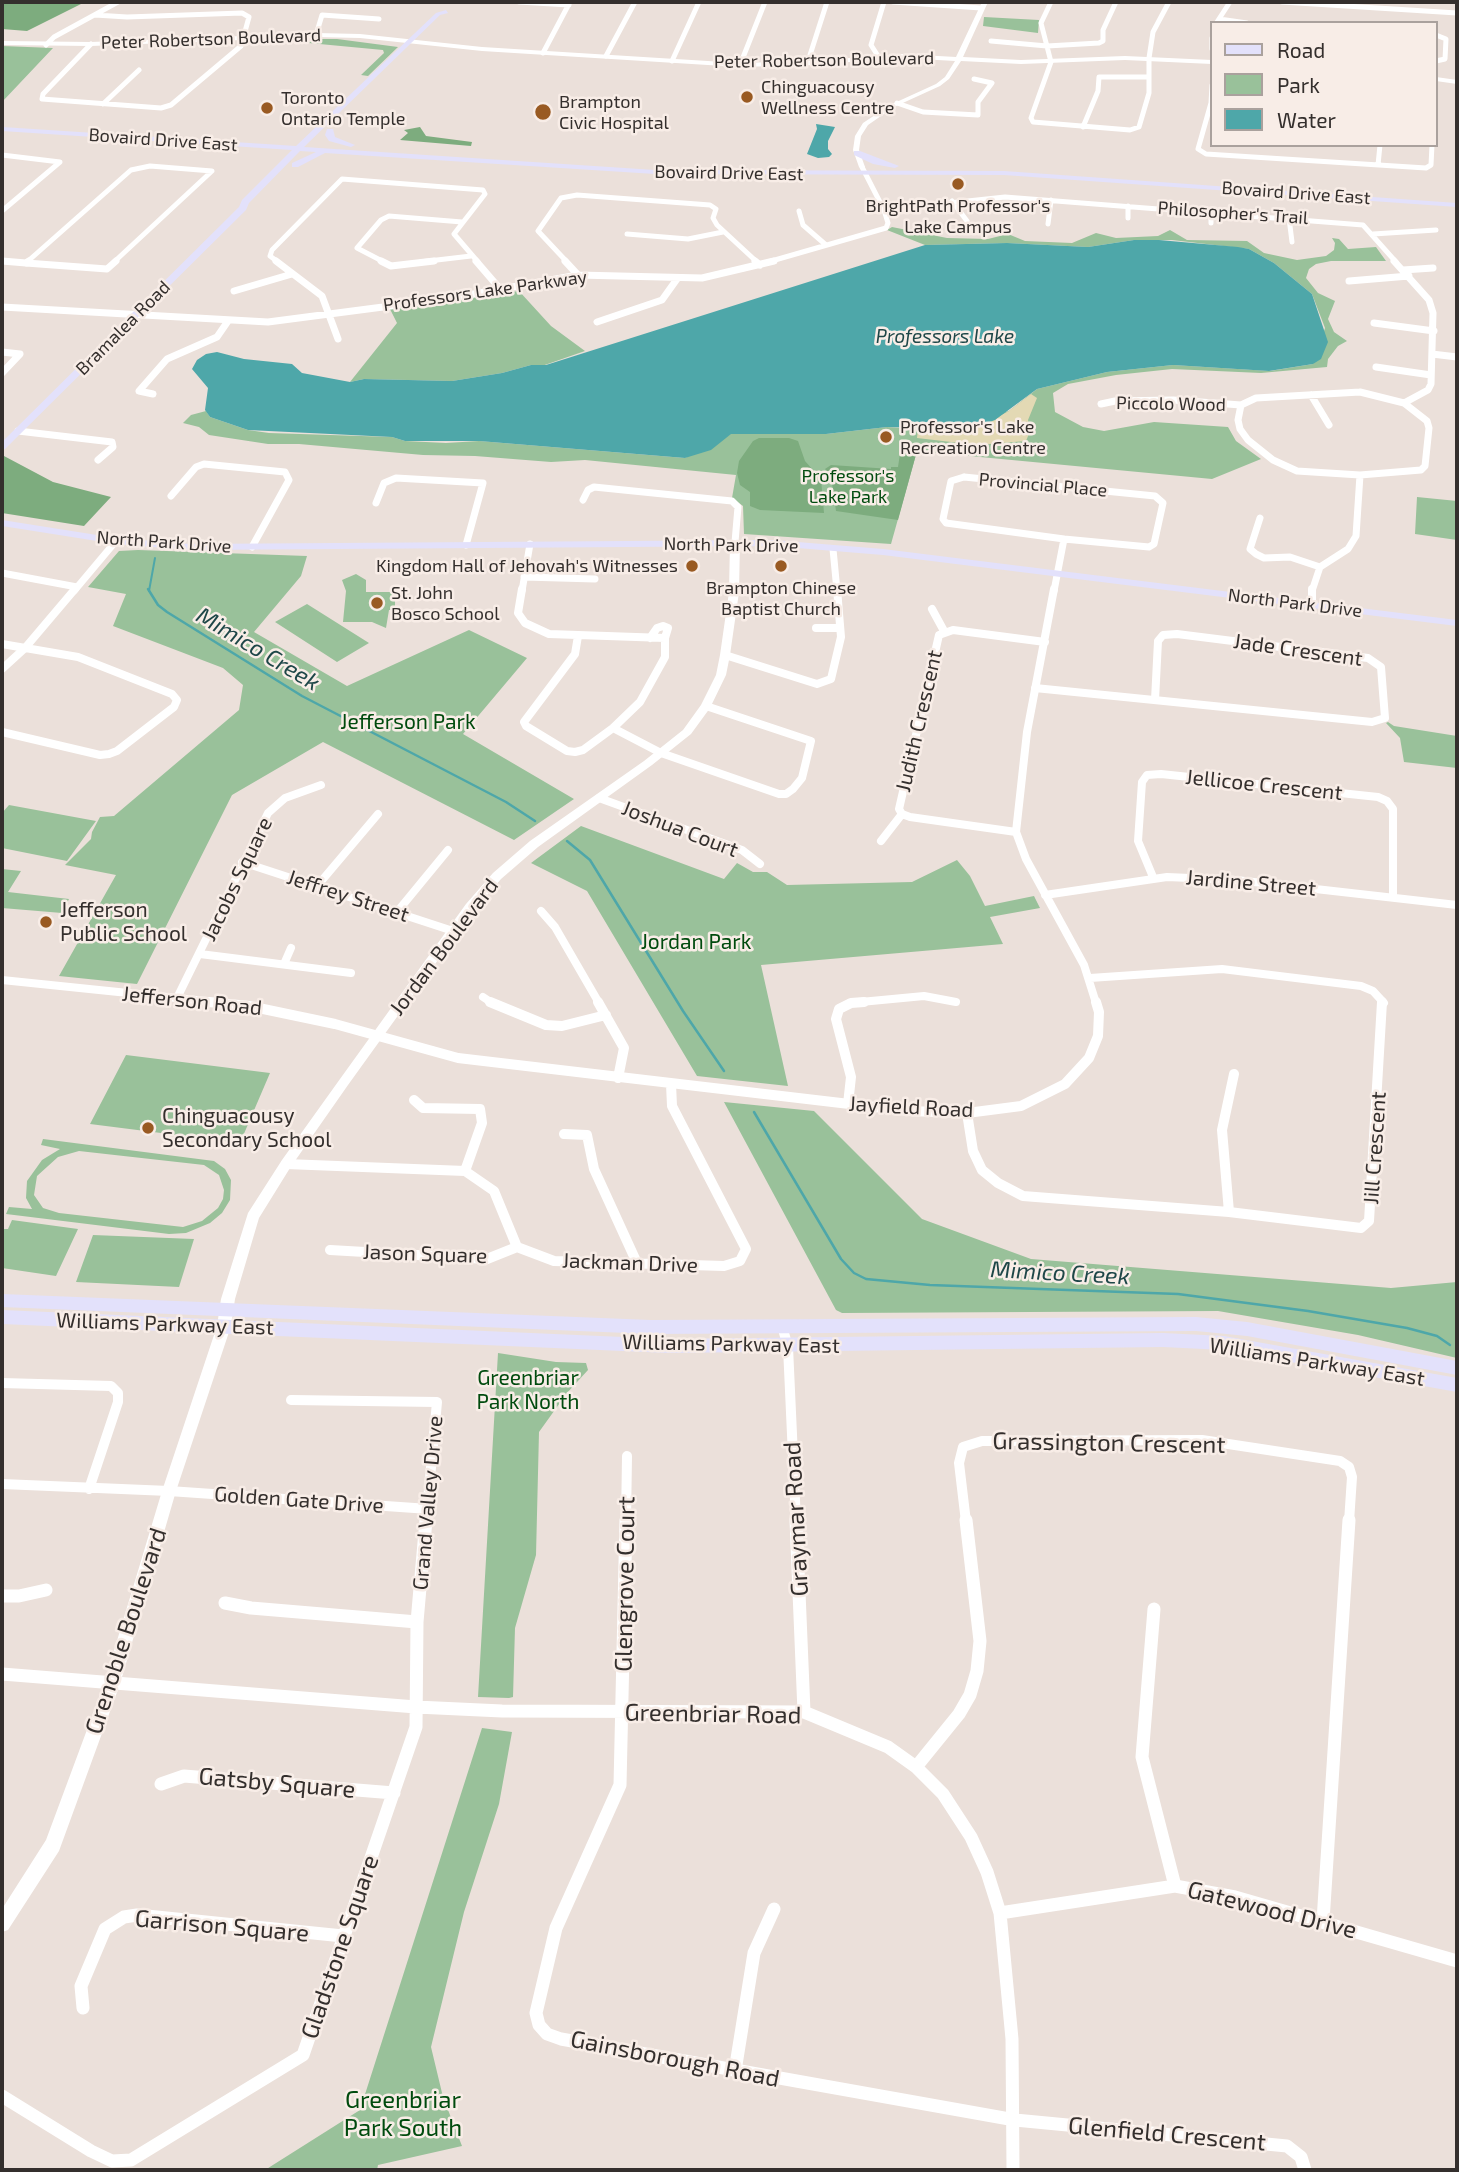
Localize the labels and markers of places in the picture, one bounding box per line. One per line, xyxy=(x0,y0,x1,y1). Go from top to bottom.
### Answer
place label: Chinguacousy Wellness Centre xyxy=(761,76,894,119)
place label: Toronto Ontario Temple xyxy=(281,87,405,130)
marker: Chinguacousy Wellness Centre xyxy=(739,89,755,105)
place label: Brampton Civic Hospital xyxy=(559,91,669,134)
marker: Toronto Ontario Temple xyxy=(259,100,275,116)
marker: Brampton Civic Hospital xyxy=(533,102,553,122)
marker: BrightPath Professor's Lake Campus xyxy=(950,176,966,192)
place label: BrightPath Professor's Lake Campus xyxy=(866,195,1050,238)
place label: Professor's Lake Recreation Centre xyxy=(900,416,1046,458)
marker: Professor's Lake Recreation Centre xyxy=(878,429,894,445)
place label: Kingdom Hall of Jehovah's Witnesses xyxy=(376,555,678,577)
marker: Kingdom Hall of Jehovah's Witnesses xyxy=(684,558,700,574)
marker: Brampton Chinese Baptist Church xyxy=(773,558,789,574)
place label: Brampton Chinese Baptist Church xyxy=(706,577,856,620)
place label: St. John Bosco School xyxy=(391,582,500,624)
marker: St. John Bosco School xyxy=(369,595,385,611)
place label: Jefferson Public School xyxy=(60,897,187,947)
marker: Jefferson Public School xyxy=(38,914,54,930)
place label: Chinguacousy Secondary School xyxy=(162,1103,331,1153)
marker: Chinguacousy Secondary School xyxy=(140,1120,156,1136)

